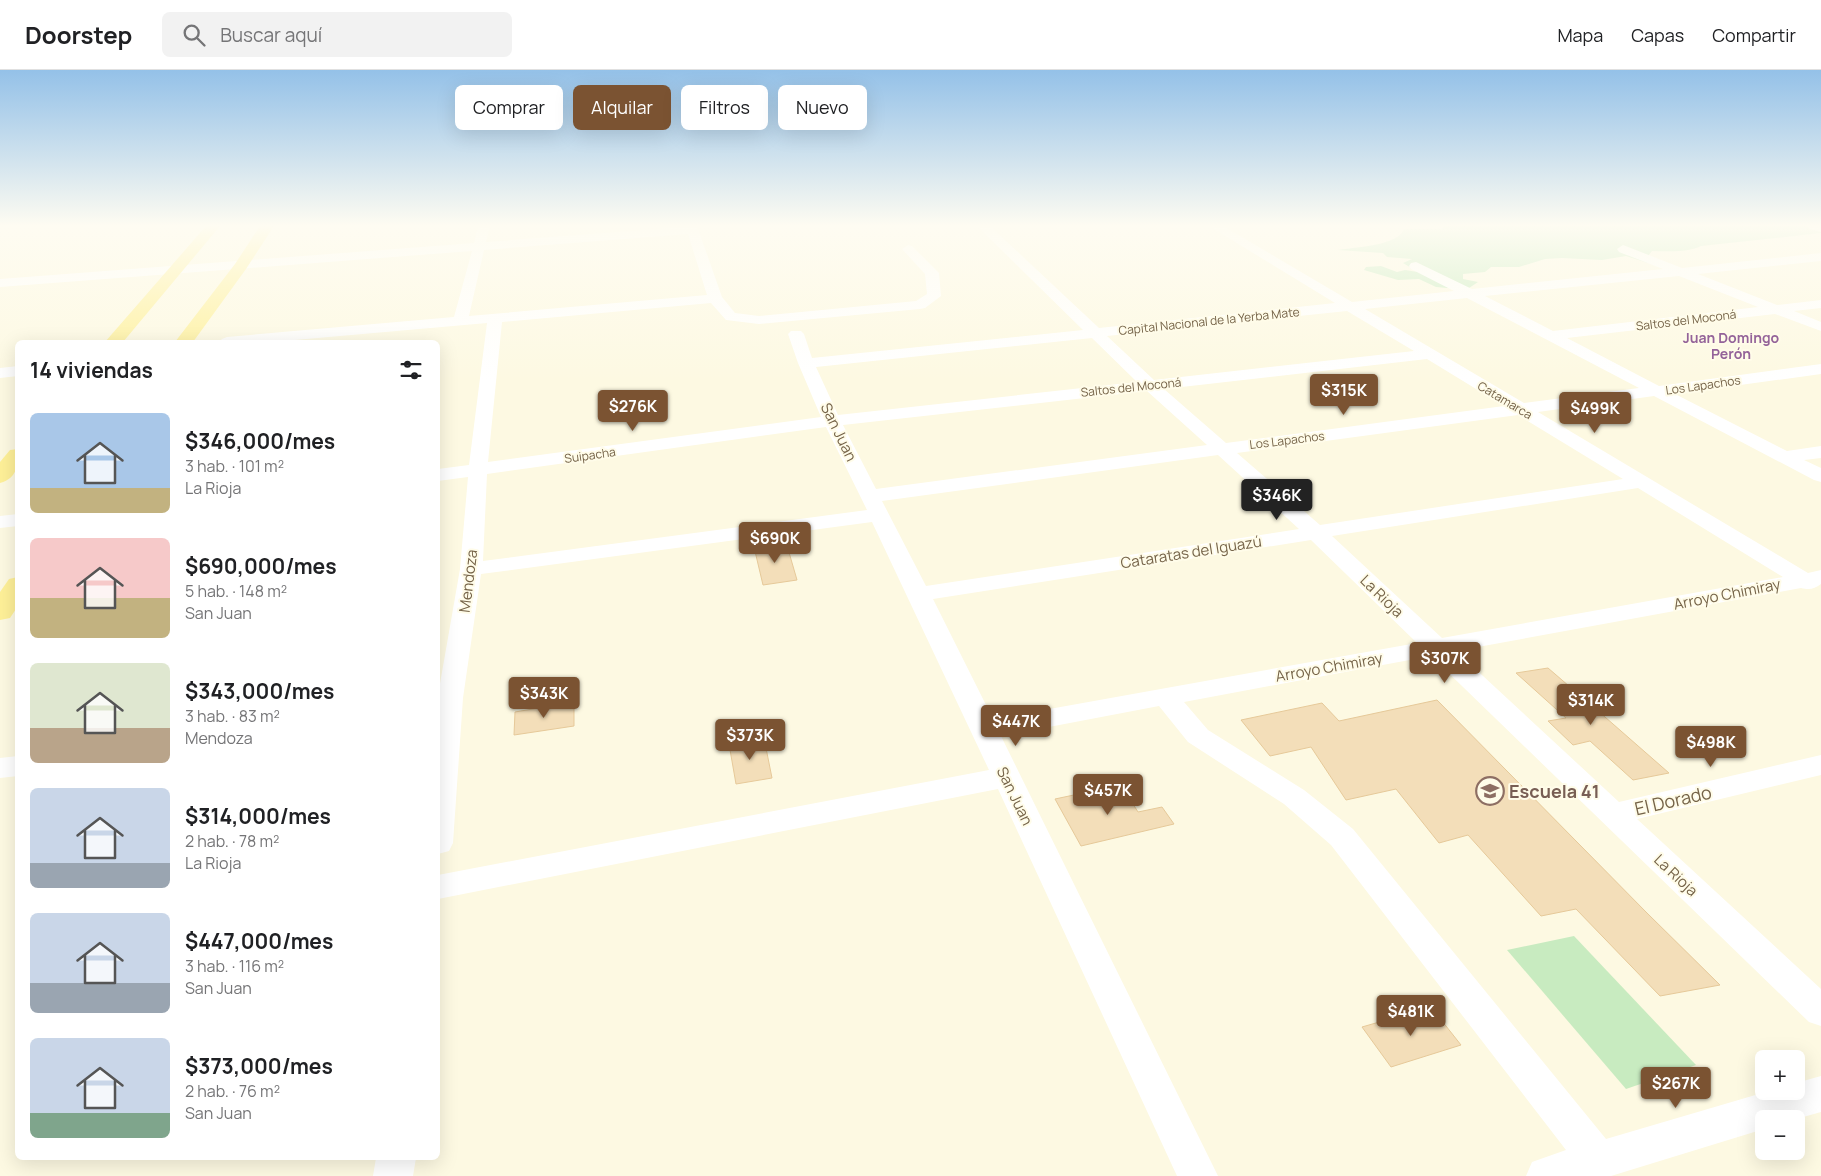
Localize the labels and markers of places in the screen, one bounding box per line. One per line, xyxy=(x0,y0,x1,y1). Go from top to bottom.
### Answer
pin: $315K xyxy=(1309,374,1379,416)
pin: $276K xyxy=(598,390,668,432)
pin: $499K xyxy=(1560,392,1630,434)
pin: $346K xyxy=(1242,478,1312,521)
pin: $690K xyxy=(740,522,810,564)
pin: $307K xyxy=(1410,642,1480,684)
pin: $343K xyxy=(509,676,579,719)
pin: $314K xyxy=(1556,684,1626,726)
pin: $447K xyxy=(981,704,1051,747)
pin: $373K xyxy=(715,718,785,761)
pin: $498K xyxy=(1676,726,1746,768)
pin: $457K xyxy=(1073,774,1143,816)
school or university icon: Escuela 41 xyxy=(1475,776,1505,806)
place label: Escuela 41 xyxy=(1509,779,1600,803)
pin: $481K xyxy=(1376,994,1446,1037)
pin: $267K xyxy=(1641,1066,1711,1109)

